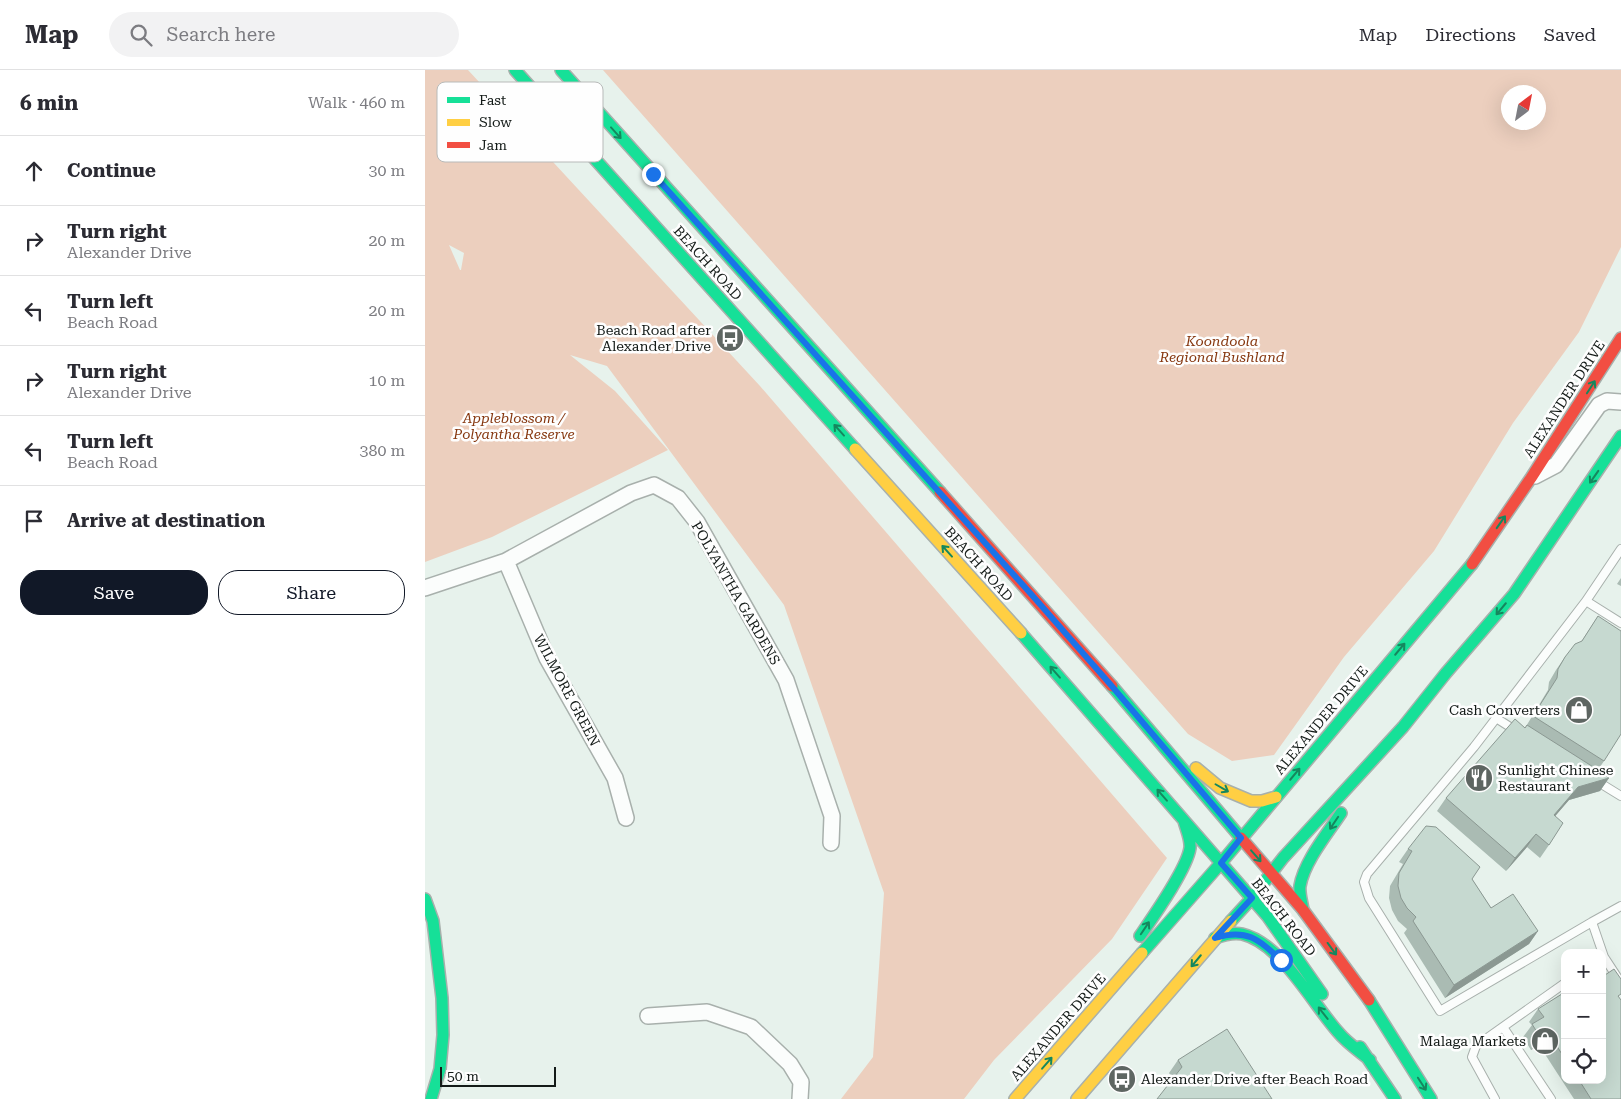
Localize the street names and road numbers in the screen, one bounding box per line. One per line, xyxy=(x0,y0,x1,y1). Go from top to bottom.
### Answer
street label: BEACH ROAD xyxy=(671,223,746,303)
street label: ALEXANDER DRIVE xyxy=(1520,337,1608,461)
street label: POLYANTHA GARDENS xyxy=(688,519,784,668)
street label: BEACH ROAD xyxy=(942,524,1017,604)
street label: WILMORE GREEN xyxy=(531,631,603,749)
street label: ALEXANDER DRIVE xyxy=(1271,663,1371,777)
street label: BEACH ROAD xyxy=(1249,875,1319,959)
street label: ALEXANDER DRIVE xyxy=(1007,970,1109,1084)

